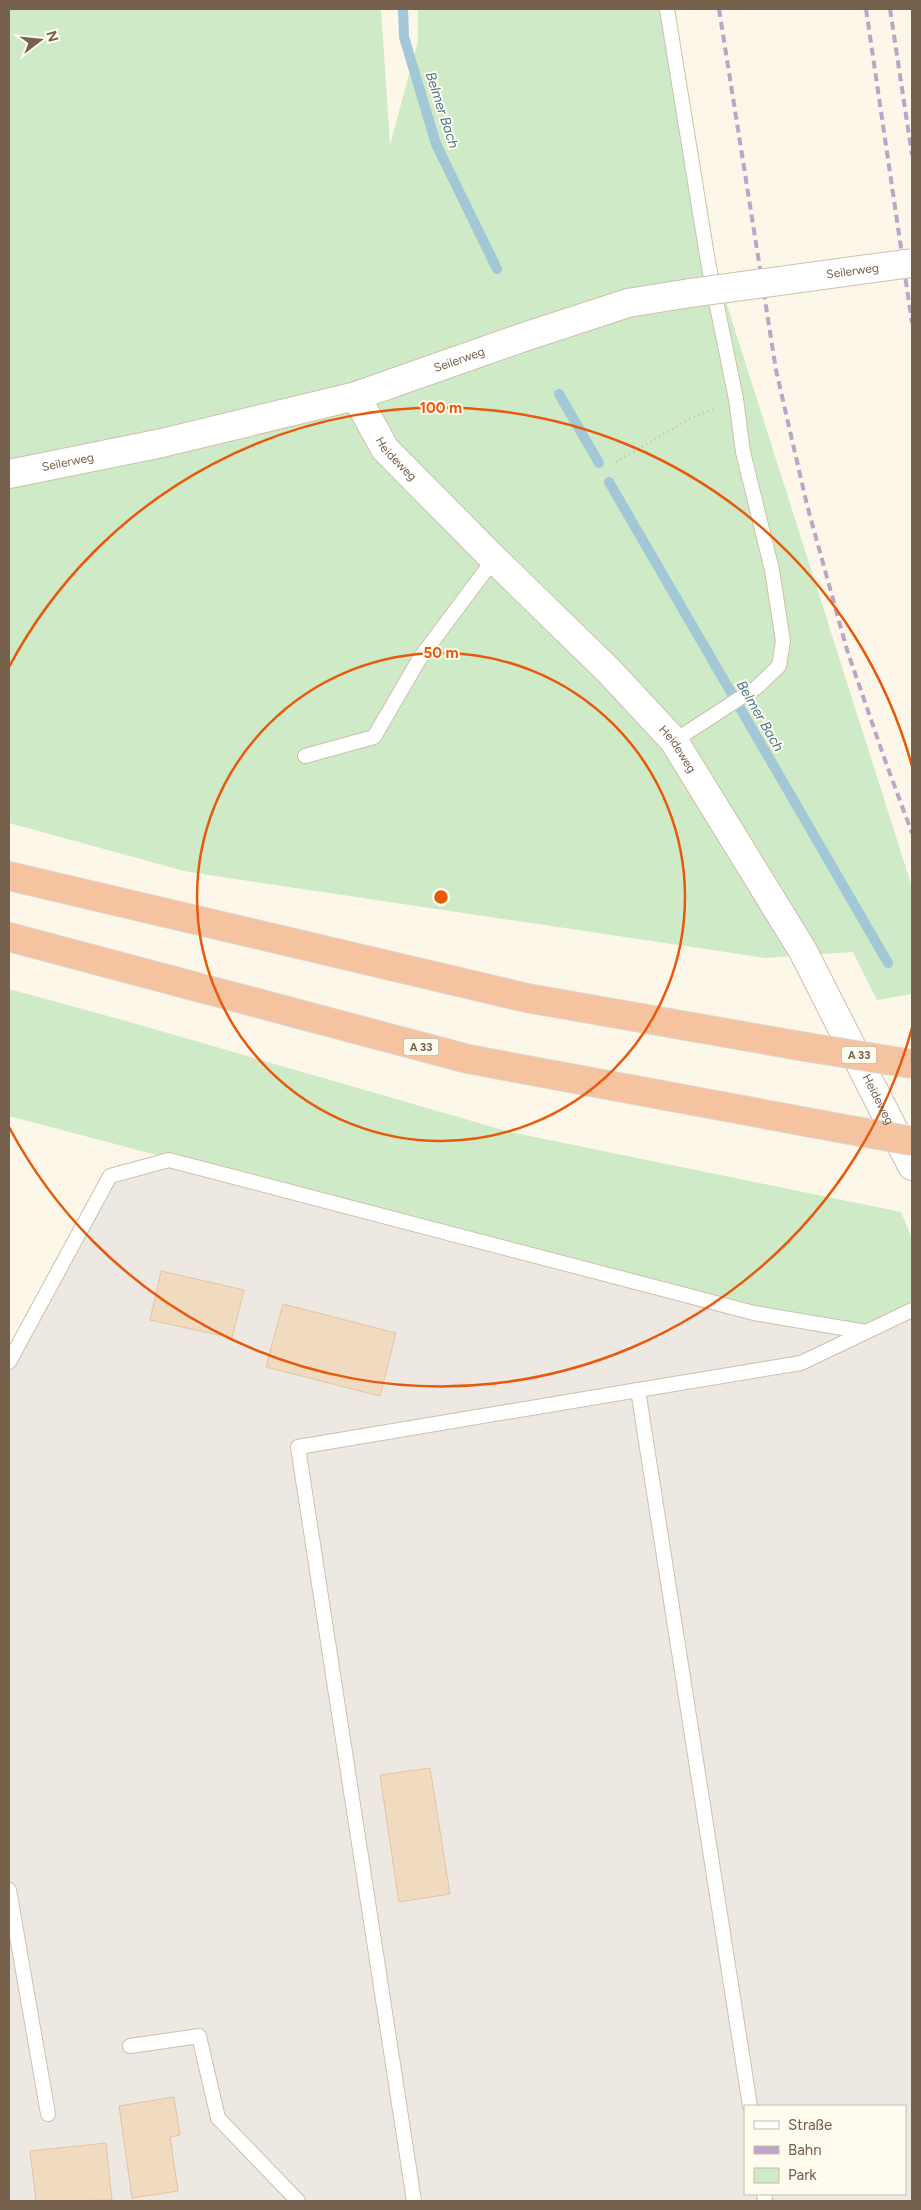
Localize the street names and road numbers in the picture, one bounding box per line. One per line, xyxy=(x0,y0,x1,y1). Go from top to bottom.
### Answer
street label: Seilerweg xyxy=(825,261,880,282)
street label: Seilerweg xyxy=(432,344,486,375)
street label: Heideweg xyxy=(373,434,419,484)
street label: Seilerweg xyxy=(40,450,95,474)
street label: Heideweg xyxy=(656,723,699,775)
road number: A 33 xyxy=(404,1038,438,1056)
road number: A 33 xyxy=(842,1046,876,1064)
street label: Heideweg xyxy=(860,1072,897,1127)

